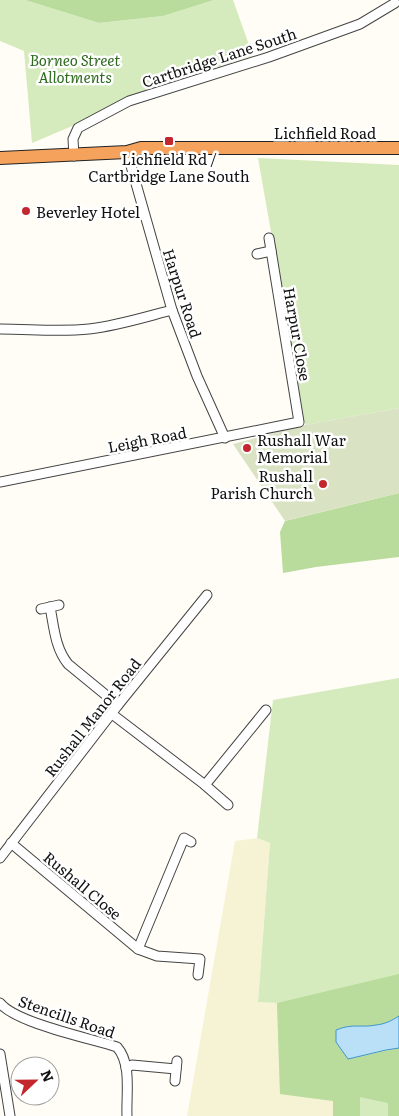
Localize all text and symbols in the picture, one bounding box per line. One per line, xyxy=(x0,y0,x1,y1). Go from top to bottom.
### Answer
street label: Cartbridge Lane South xyxy=(139,21,299,93)
park label: Borneo Street Allotments xyxy=(30,48,120,88)
street label: Lichfield Road xyxy=(274,121,376,144)
marker: Lichfield Rd / Cartbridge Lane South xyxy=(163,135,175,147)
place label: Lichfield Rd / Cartbridge Lane South xyxy=(88,147,250,187)
place label: Beverley Hotel xyxy=(36,200,140,223)
marker: Beverley Hotel xyxy=(20,205,32,217)
street label: Harpur Road xyxy=(158,245,208,341)
street label: Harpur Close xyxy=(278,285,318,383)
street label: Leigh Road xyxy=(106,420,188,458)
place label: Rushall War Memorial xyxy=(257,428,346,468)
marker: Rushall War Memorial xyxy=(241,442,253,454)
place label: Rushall Parish Church xyxy=(211,464,313,504)
marker: Rushall Parish Church xyxy=(317,478,329,490)
street label: Rushall Manor Road xyxy=(38,653,146,781)
street label: Rushall Close xyxy=(39,845,127,925)
street label: Stencills Road xyxy=(16,989,118,1043)
north arrow xyxy=(10,1056,60,1106)
text: N xyxy=(37,1067,60,1085)

